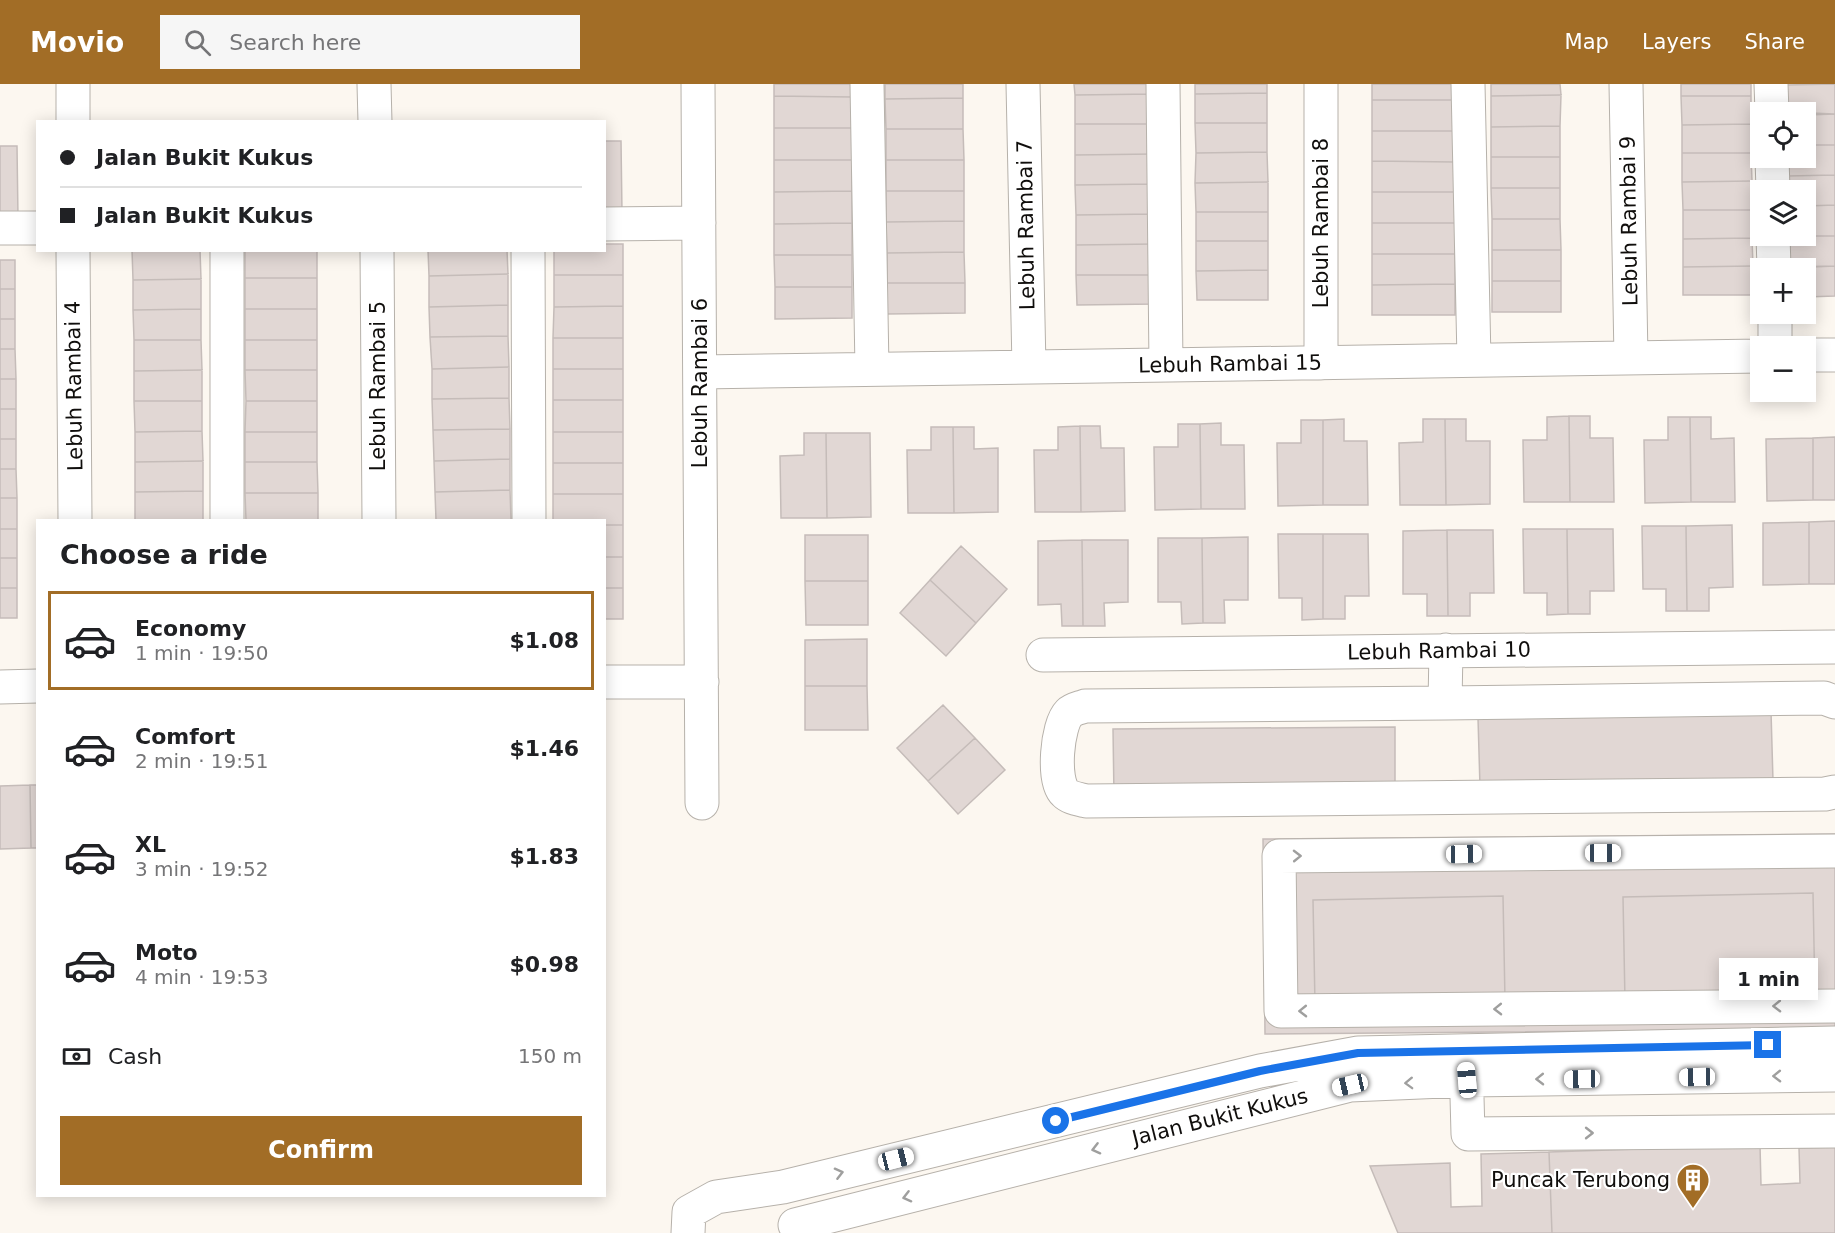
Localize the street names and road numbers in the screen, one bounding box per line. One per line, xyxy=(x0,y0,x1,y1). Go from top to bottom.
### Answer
street label: Lebuh Rambai 9 xyxy=(1616,136,1642,306)
street label: Lebuh Rambai 8 xyxy=(1309,138,1333,308)
street label: Lebuh Rambai 7 xyxy=(1013,140,1039,310)
street label: Lebuh Rambai 6 xyxy=(688,298,712,468)
street label: Lebuh Rambai 4 xyxy=(61,301,87,471)
street label: Lebuh Rambai 5 xyxy=(366,301,390,471)
street label: Lebuh Rambai 15 xyxy=(1138,350,1322,378)
street label: Lebuh Rambai 10 xyxy=(1347,637,1531,665)
street label: Jalan Bukit Kukus xyxy=(1128,1084,1310,1151)

